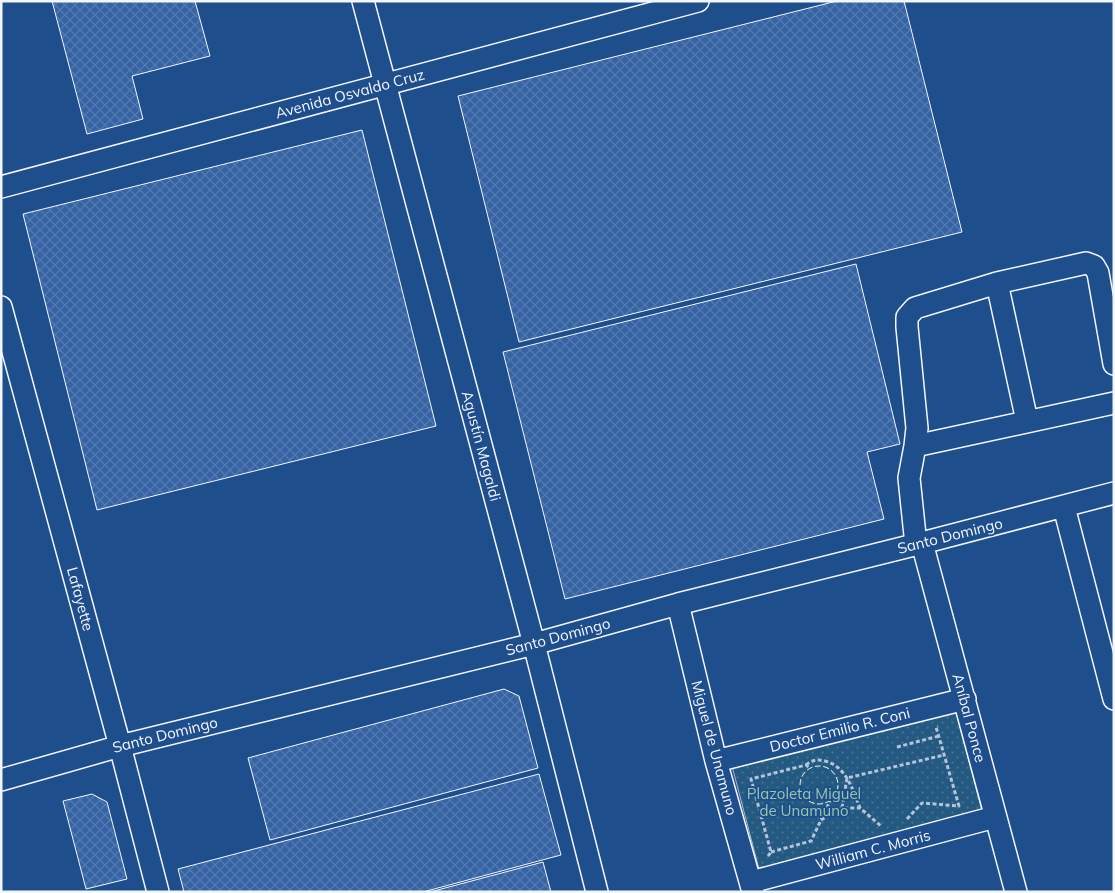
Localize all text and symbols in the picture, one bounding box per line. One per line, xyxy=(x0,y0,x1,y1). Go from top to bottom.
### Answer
street label: Avenida Osvaldo Cruz xyxy=(273,64,427,123)
street label: Agustín Magaldi xyxy=(458,389,505,503)
street label: Santo Domingo xyxy=(895,513,1004,558)
street label: Lafayette xyxy=(63,565,98,633)
street label: Santo Domingo xyxy=(503,613,612,660)
street label: Aníbal Ponce xyxy=(949,671,990,764)
street label: Miguel de Unamuno xyxy=(687,678,742,817)
street label: Doctor Emilio R. Coni xyxy=(768,703,912,756)
street label: Santo Domingo xyxy=(110,712,219,757)
park label: Plazoleta Miguel de Unamuno xyxy=(747,784,861,820)
street label: William C. Morris xyxy=(813,825,932,874)

